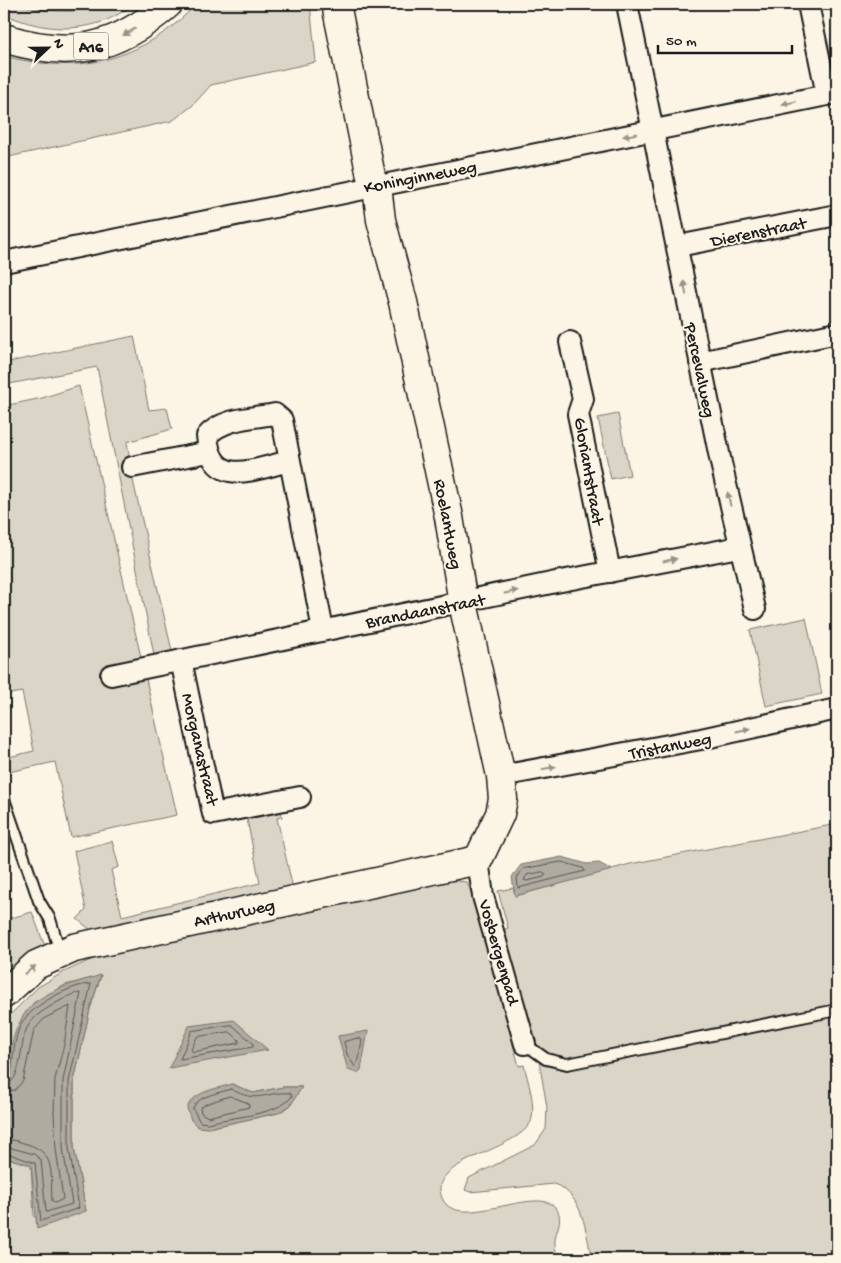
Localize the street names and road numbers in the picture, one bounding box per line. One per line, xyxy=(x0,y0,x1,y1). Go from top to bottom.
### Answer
road number: A16 xyxy=(74,32,108,59)
street label: Koninginneweg xyxy=(362,157,479,200)
street label: Dierenstraat xyxy=(708,214,810,253)
street label: Percevalweg xyxy=(678,320,719,420)
street label: Gloriantstraat xyxy=(568,416,608,528)
street label: Roelantweg xyxy=(428,478,466,571)
street label: Brandaanstraat xyxy=(363,590,488,634)
street label: Morganastraat xyxy=(175,691,222,809)
street label: Tristanweg xyxy=(627,729,713,766)
street label: Arthurweg xyxy=(192,896,277,933)
street label: Vosbergenpad xyxy=(472,897,523,1009)

